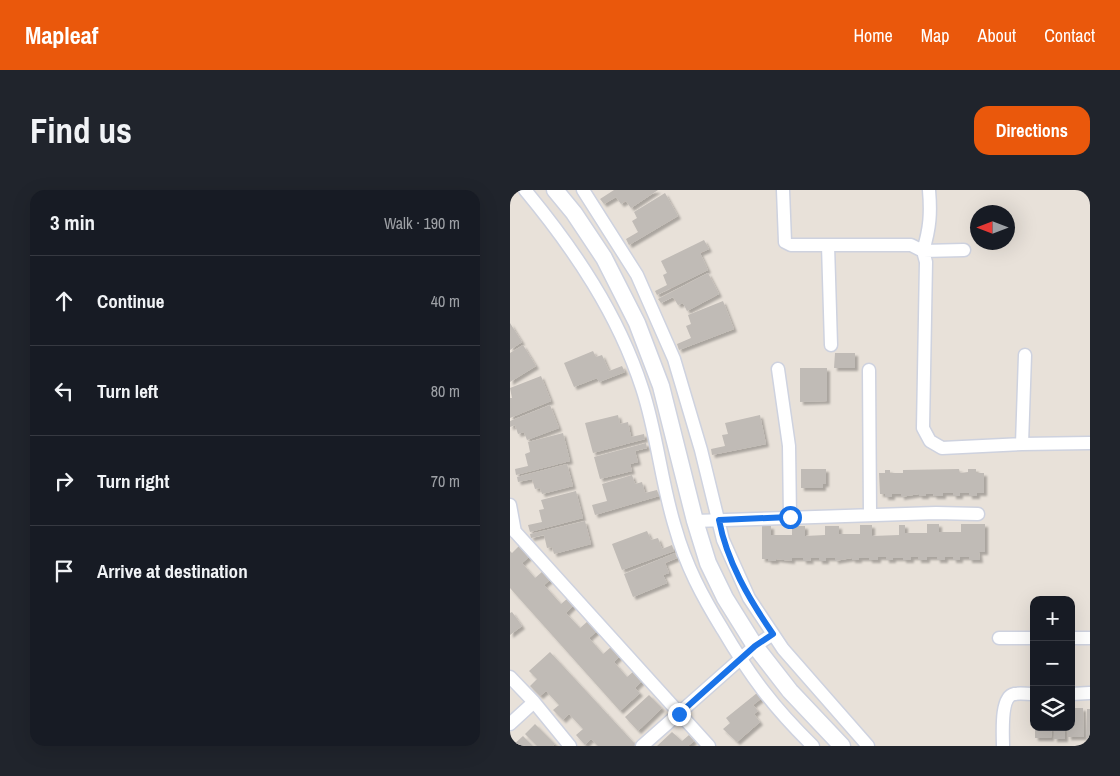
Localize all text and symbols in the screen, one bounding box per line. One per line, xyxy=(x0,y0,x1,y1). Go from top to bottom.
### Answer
text: Mapleaf xyxy=(25,19,98,51)
text: Home xyxy=(853,23,893,48)
text: Map xyxy=(921,23,950,48)
text: About xyxy=(978,23,1016,48)
text: Contact xyxy=(1044,23,1095,48)
button: Directions xyxy=(974,106,1090,155)
text: Find us xyxy=(30,107,132,154)
north arrow xyxy=(970,205,1015,250)
text: 3 min xyxy=(50,208,95,237)
text: Walk · 190 m xyxy=(384,212,460,234)
icon: ahead xyxy=(50,287,78,315)
text: Continue xyxy=(97,288,165,314)
text: 40 m xyxy=(431,290,460,312)
icon: left xyxy=(50,377,78,405)
text: Turn left xyxy=(97,378,158,404)
text: 80 m xyxy=(431,380,460,402)
icon: right xyxy=(50,467,78,495)
text: Turn right xyxy=(97,468,169,494)
text: 70 m xyxy=(431,470,460,492)
route start xyxy=(779,506,802,529)
icon: arrive xyxy=(50,557,78,585)
text: Arrive at destination xyxy=(97,558,248,584)
map controls xyxy=(1030,596,1075,731)
button: + xyxy=(1030,596,1075,641)
button: − xyxy=(1030,641,1075,686)
button: layers xyxy=(1030,686,1075,731)
route end xyxy=(668,703,691,726)

